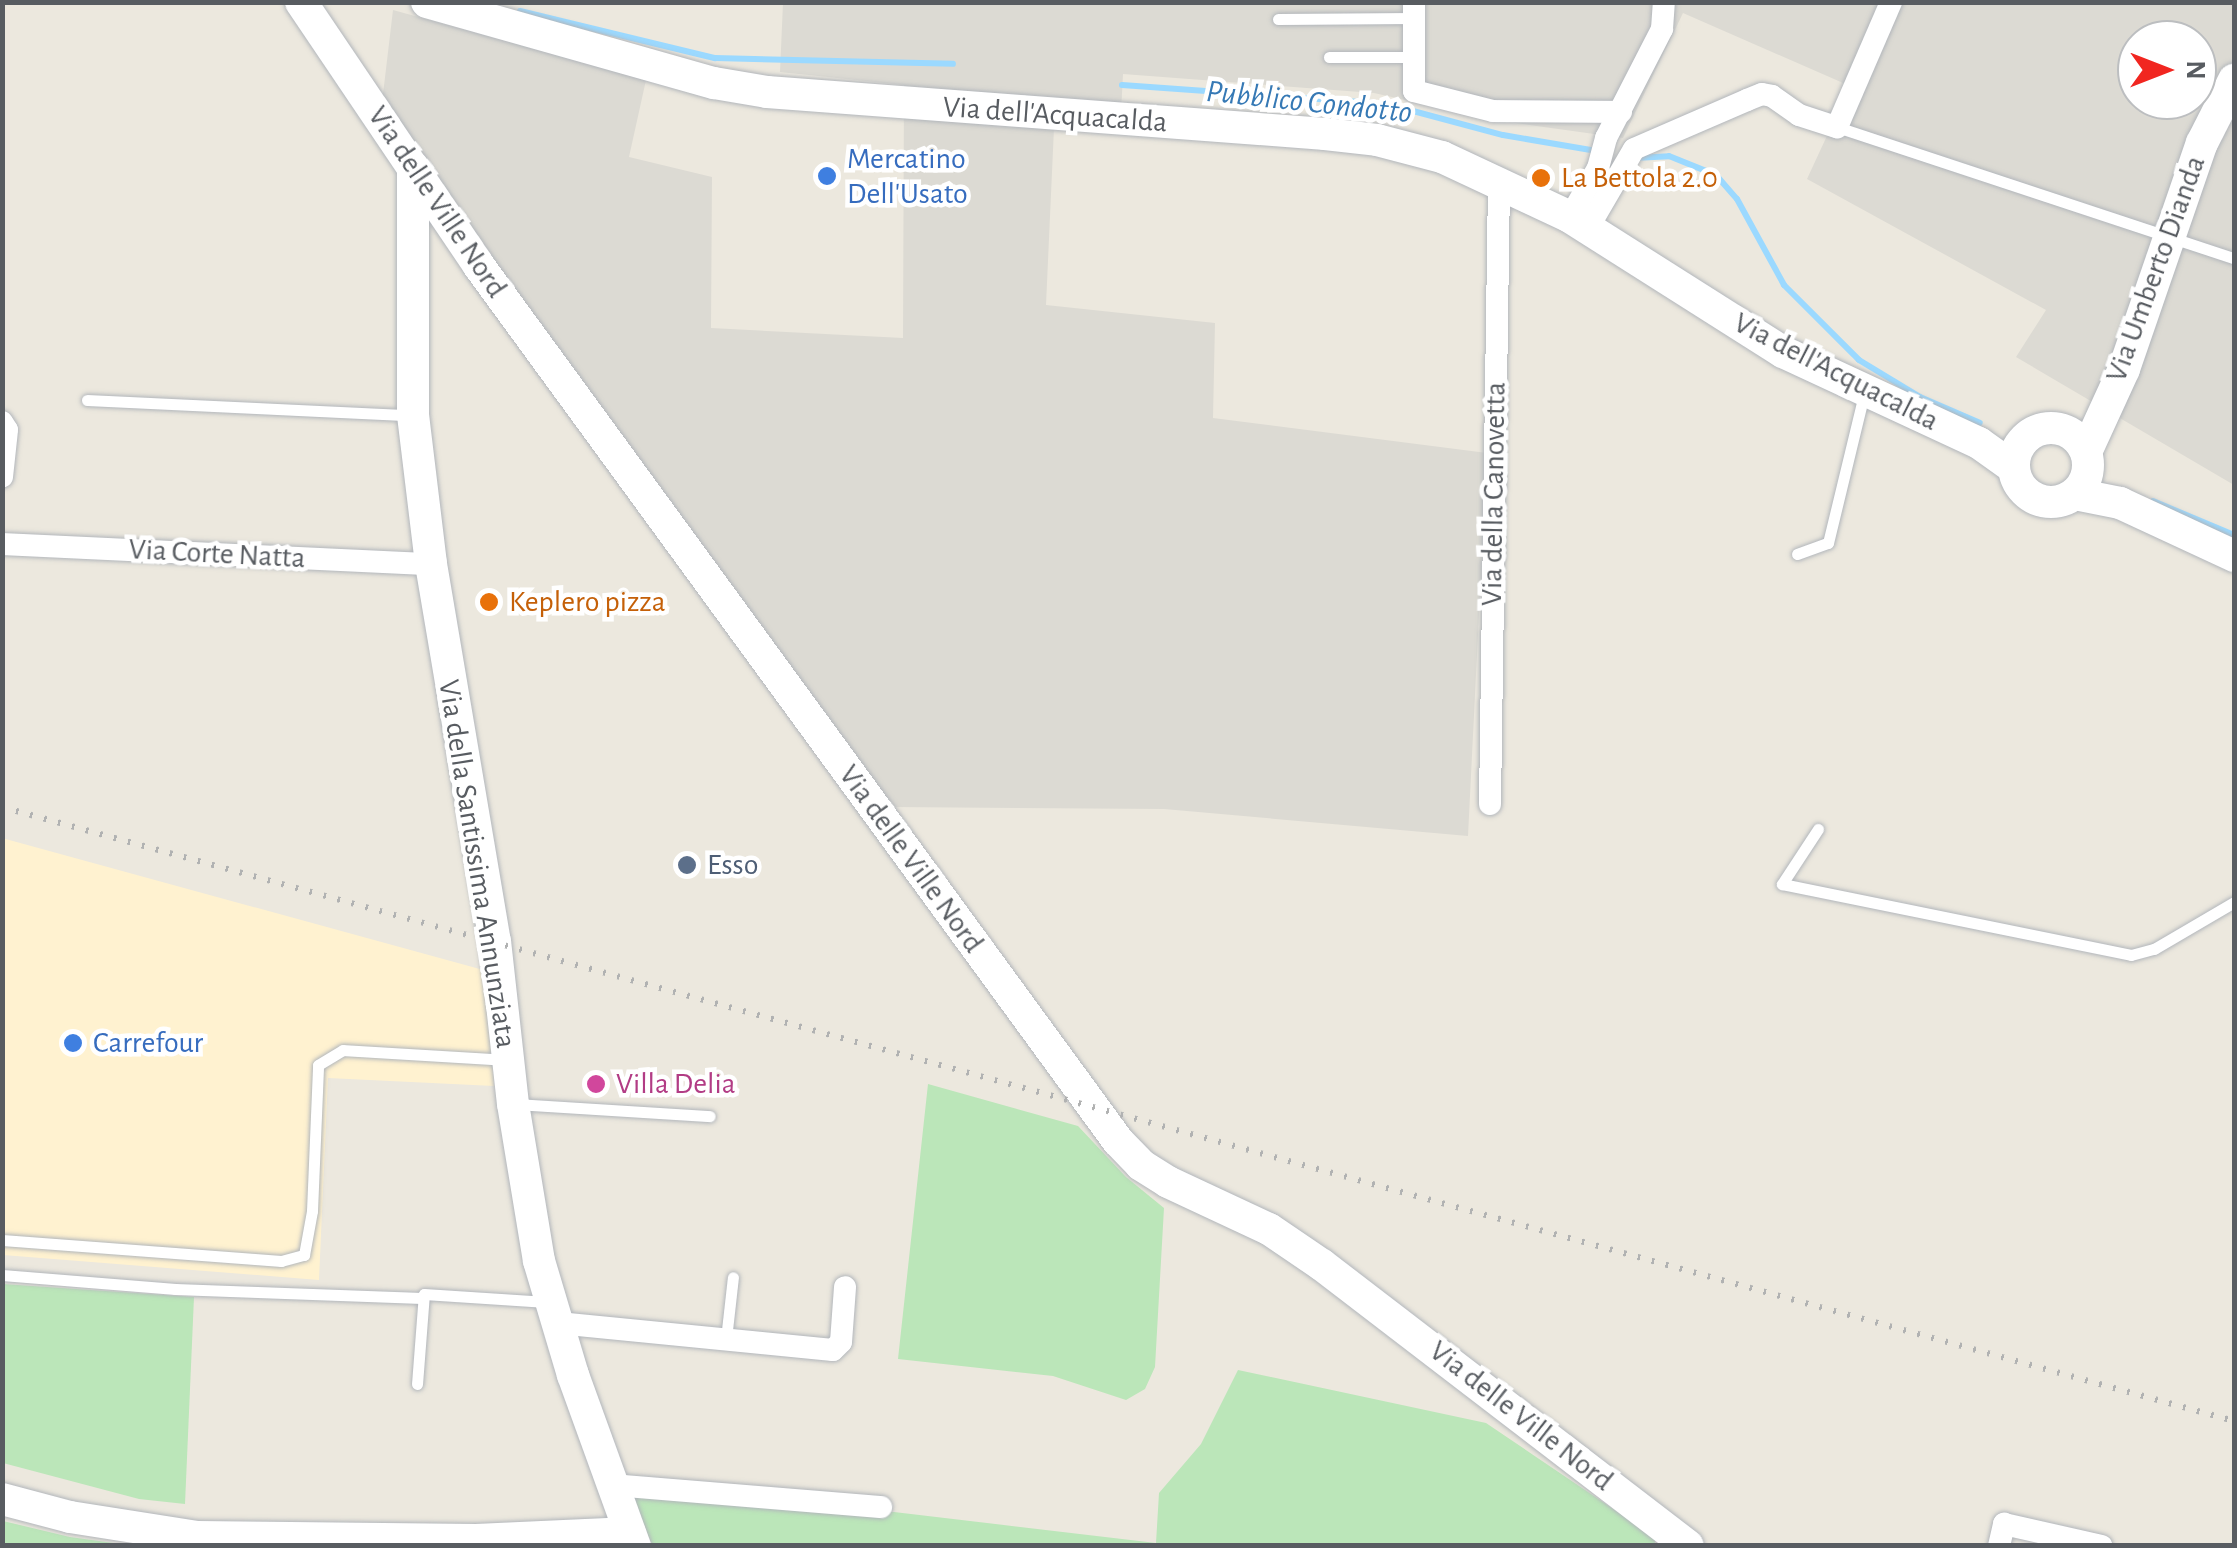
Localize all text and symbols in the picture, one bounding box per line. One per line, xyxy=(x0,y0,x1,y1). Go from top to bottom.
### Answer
north arrow xyxy=(2117,20,2217,120)
text: N xyxy=(2181,60,2209,80)
water label: Pubblico Condotto xyxy=(1204,72,1414,132)
street label: Via dell'Acquacalda xyxy=(941,89,1169,141)
street label: Via delle Ville Nord xyxy=(360,99,514,305)
place label: Mercatino Dell'Usato xyxy=(847,141,968,212)
street label: Via Umberto Dianda xyxy=(2098,151,2214,387)
place label: La Bettola 2.0 xyxy=(1561,160,1718,196)
marker: Mercatino Dell'Usato xyxy=(816,165,838,187)
marker: La Bettola 2.0 xyxy=(1530,167,1552,189)
street label: Via dell'Acquacalda xyxy=(1728,305,1944,439)
street label: Via della Canovetta xyxy=(1474,382,1514,606)
street label: Via Corte Natta xyxy=(128,531,306,577)
place label: Keplero pizza xyxy=(509,584,666,620)
marker: Keplero pizza xyxy=(478,591,500,613)
street label: Via della Santissima Annunziata xyxy=(430,677,524,1051)
street label: Via delle Ville Nord xyxy=(831,758,991,960)
place label: Esso xyxy=(707,847,758,883)
marker: Esso xyxy=(676,854,698,876)
place label: Carrefour xyxy=(93,1025,203,1061)
marker: Carrefour xyxy=(62,1032,84,1054)
place label: Villa Delia xyxy=(616,1066,736,1102)
marker: Villa Delia xyxy=(585,1073,607,1095)
street label: Via delle Ville Nord xyxy=(1422,1333,1620,1499)

